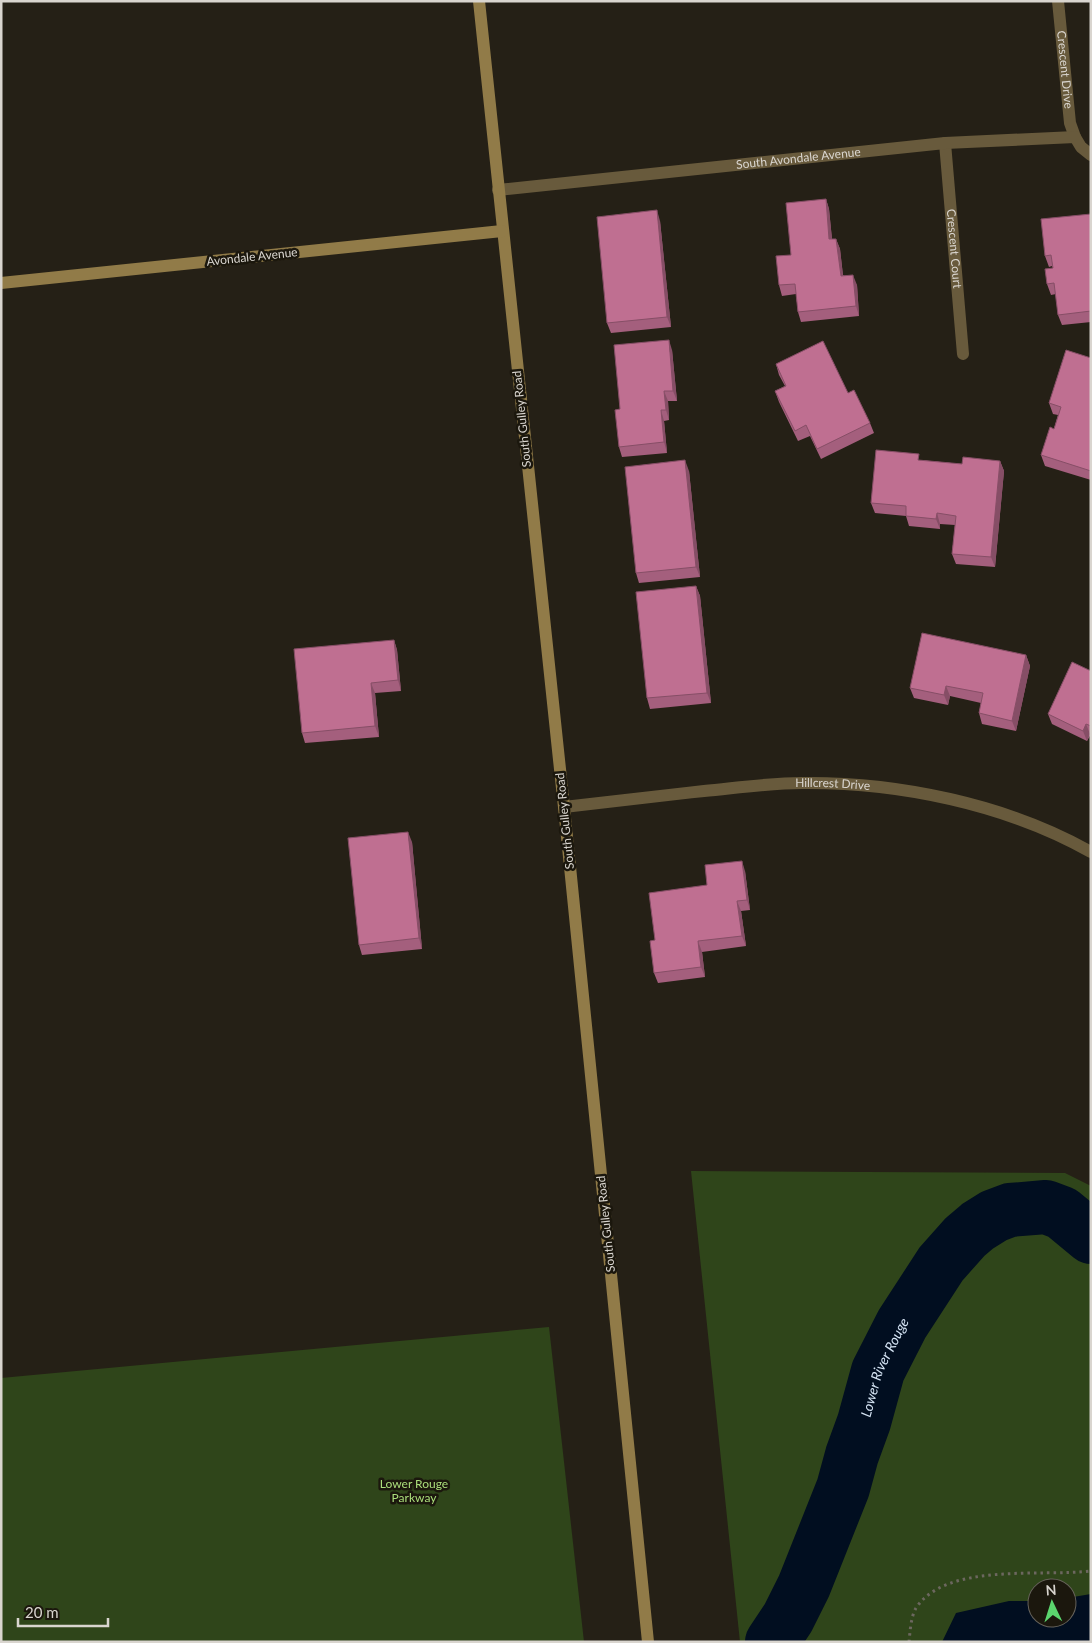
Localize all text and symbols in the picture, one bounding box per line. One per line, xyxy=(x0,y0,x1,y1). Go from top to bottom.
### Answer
street label: Crescent Drive xyxy=(1054,30,1077,109)
street label: South Avondale Avenue xyxy=(735,144,861,172)
street label: Crescent Court xyxy=(944,208,965,290)
street label: Avondale Avenue xyxy=(206,244,298,269)
street label: South Gulley Road xyxy=(509,370,534,468)
street label: South Gulley Road xyxy=(552,772,577,870)
street label: Hillcrest Drive xyxy=(795,775,871,793)
street label: South Gulley Road xyxy=(593,1175,618,1273)
water label: Lower River Rouge xyxy=(857,1314,912,1419)
park label: Lower Rouge Parkway xyxy=(380,1476,448,1505)
north arrow xyxy=(1027,1578,1077,1628)
text: N xyxy=(1045,1581,1057,1598)
scale bar xyxy=(18,1596,108,1628)
text: 20 m xyxy=(25,1603,59,1621)

